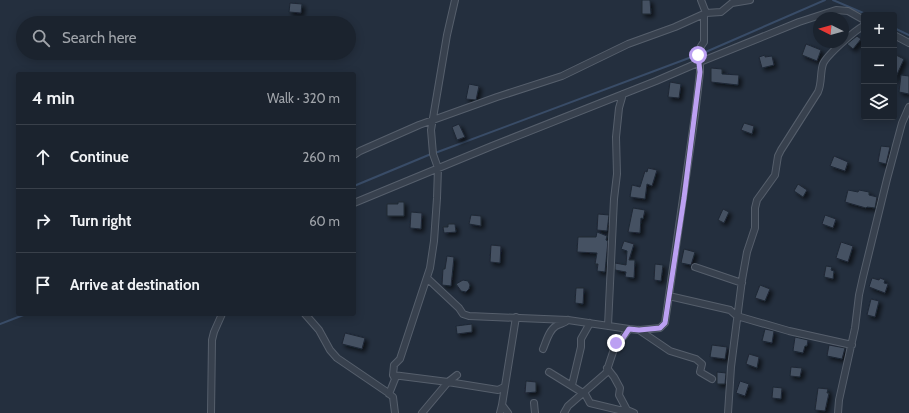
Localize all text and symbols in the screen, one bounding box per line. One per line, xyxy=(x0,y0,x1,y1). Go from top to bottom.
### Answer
north arrow xyxy=(813,12,849,48)
map controls xyxy=(861,12,897,120)
button: + xyxy=(861,12,897,48)
search box xyxy=(16,16,356,60)
icon: search xyxy=(30,27,52,49)
text: Search here xyxy=(62,29,137,47)
route start xyxy=(689,46,707,64)
button: − xyxy=(861,48,897,84)
button: layers xyxy=(861,84,897,120)
text: 4 min xyxy=(32,88,75,108)
text: Walk · 320 m xyxy=(267,90,340,106)
icon: ahead xyxy=(32,146,54,168)
text: Continue xyxy=(70,148,129,166)
text: 260 m xyxy=(302,149,340,165)
icon: right xyxy=(32,210,54,232)
text: Turn right xyxy=(70,212,131,230)
text: 60 m xyxy=(309,213,340,229)
icon: arrive xyxy=(32,274,54,296)
text: Arrive at destination xyxy=(70,276,200,294)
route end xyxy=(607,334,625,352)

